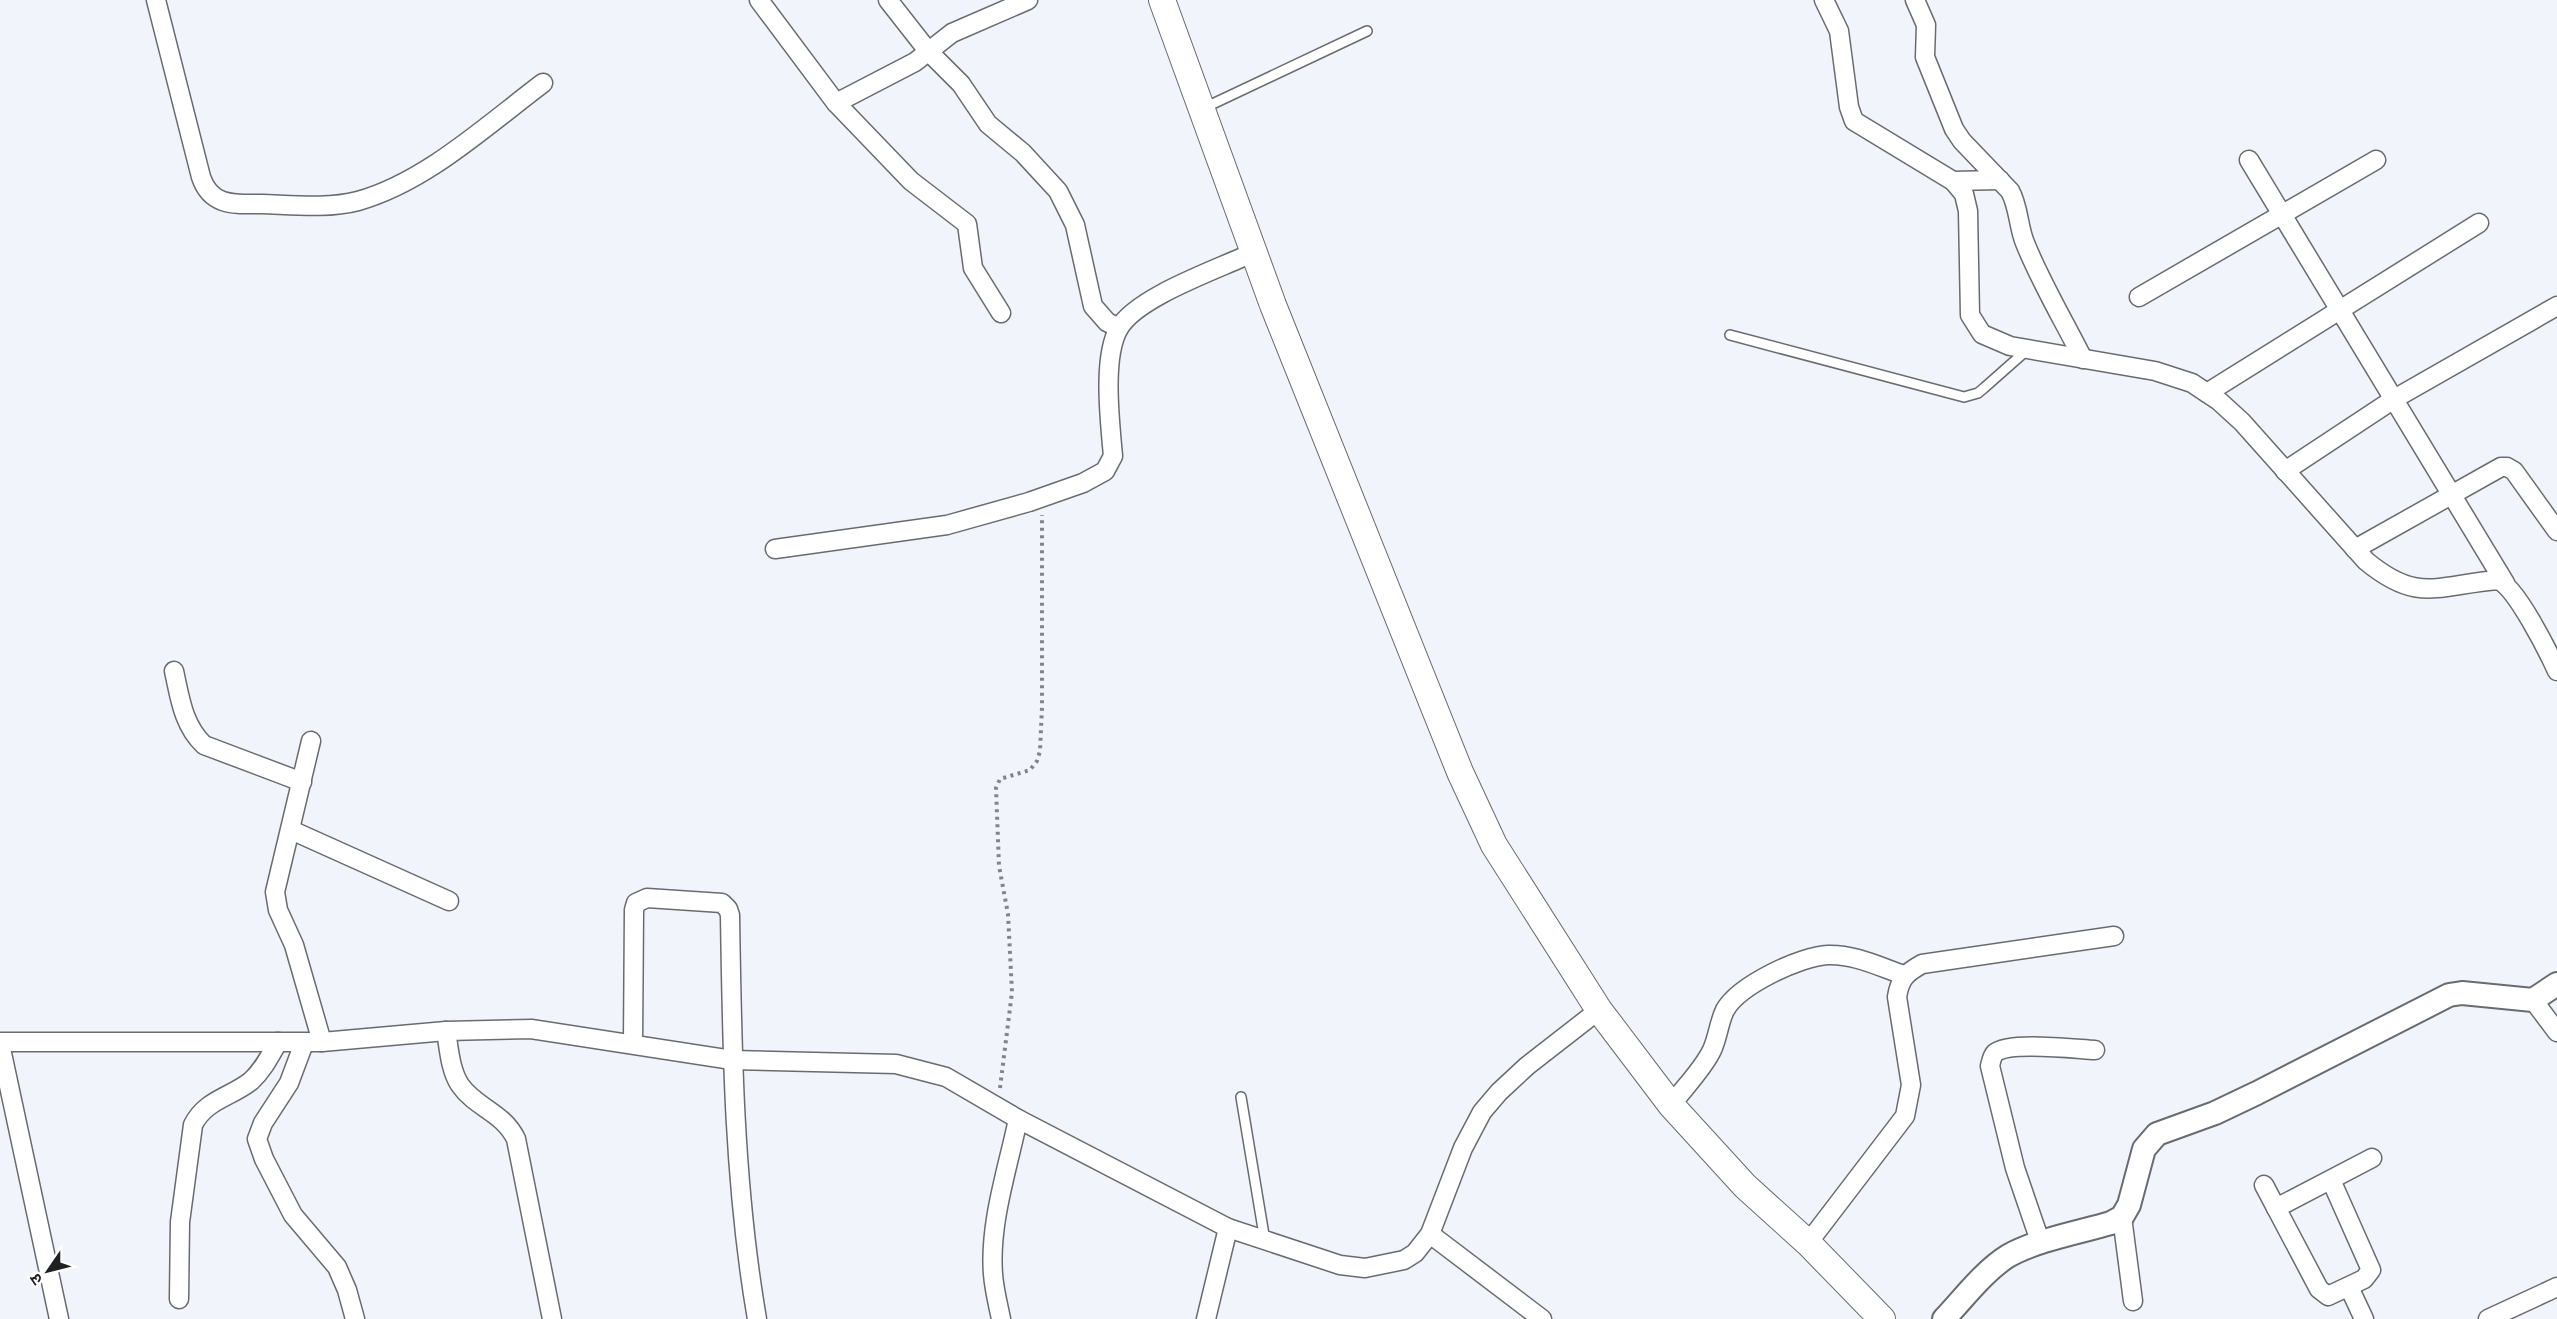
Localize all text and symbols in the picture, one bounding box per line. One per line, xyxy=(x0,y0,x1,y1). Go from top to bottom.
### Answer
north arrow xyxy=(18,1241,78,1301)
text: उ xyxy=(24,1269,47,1289)

